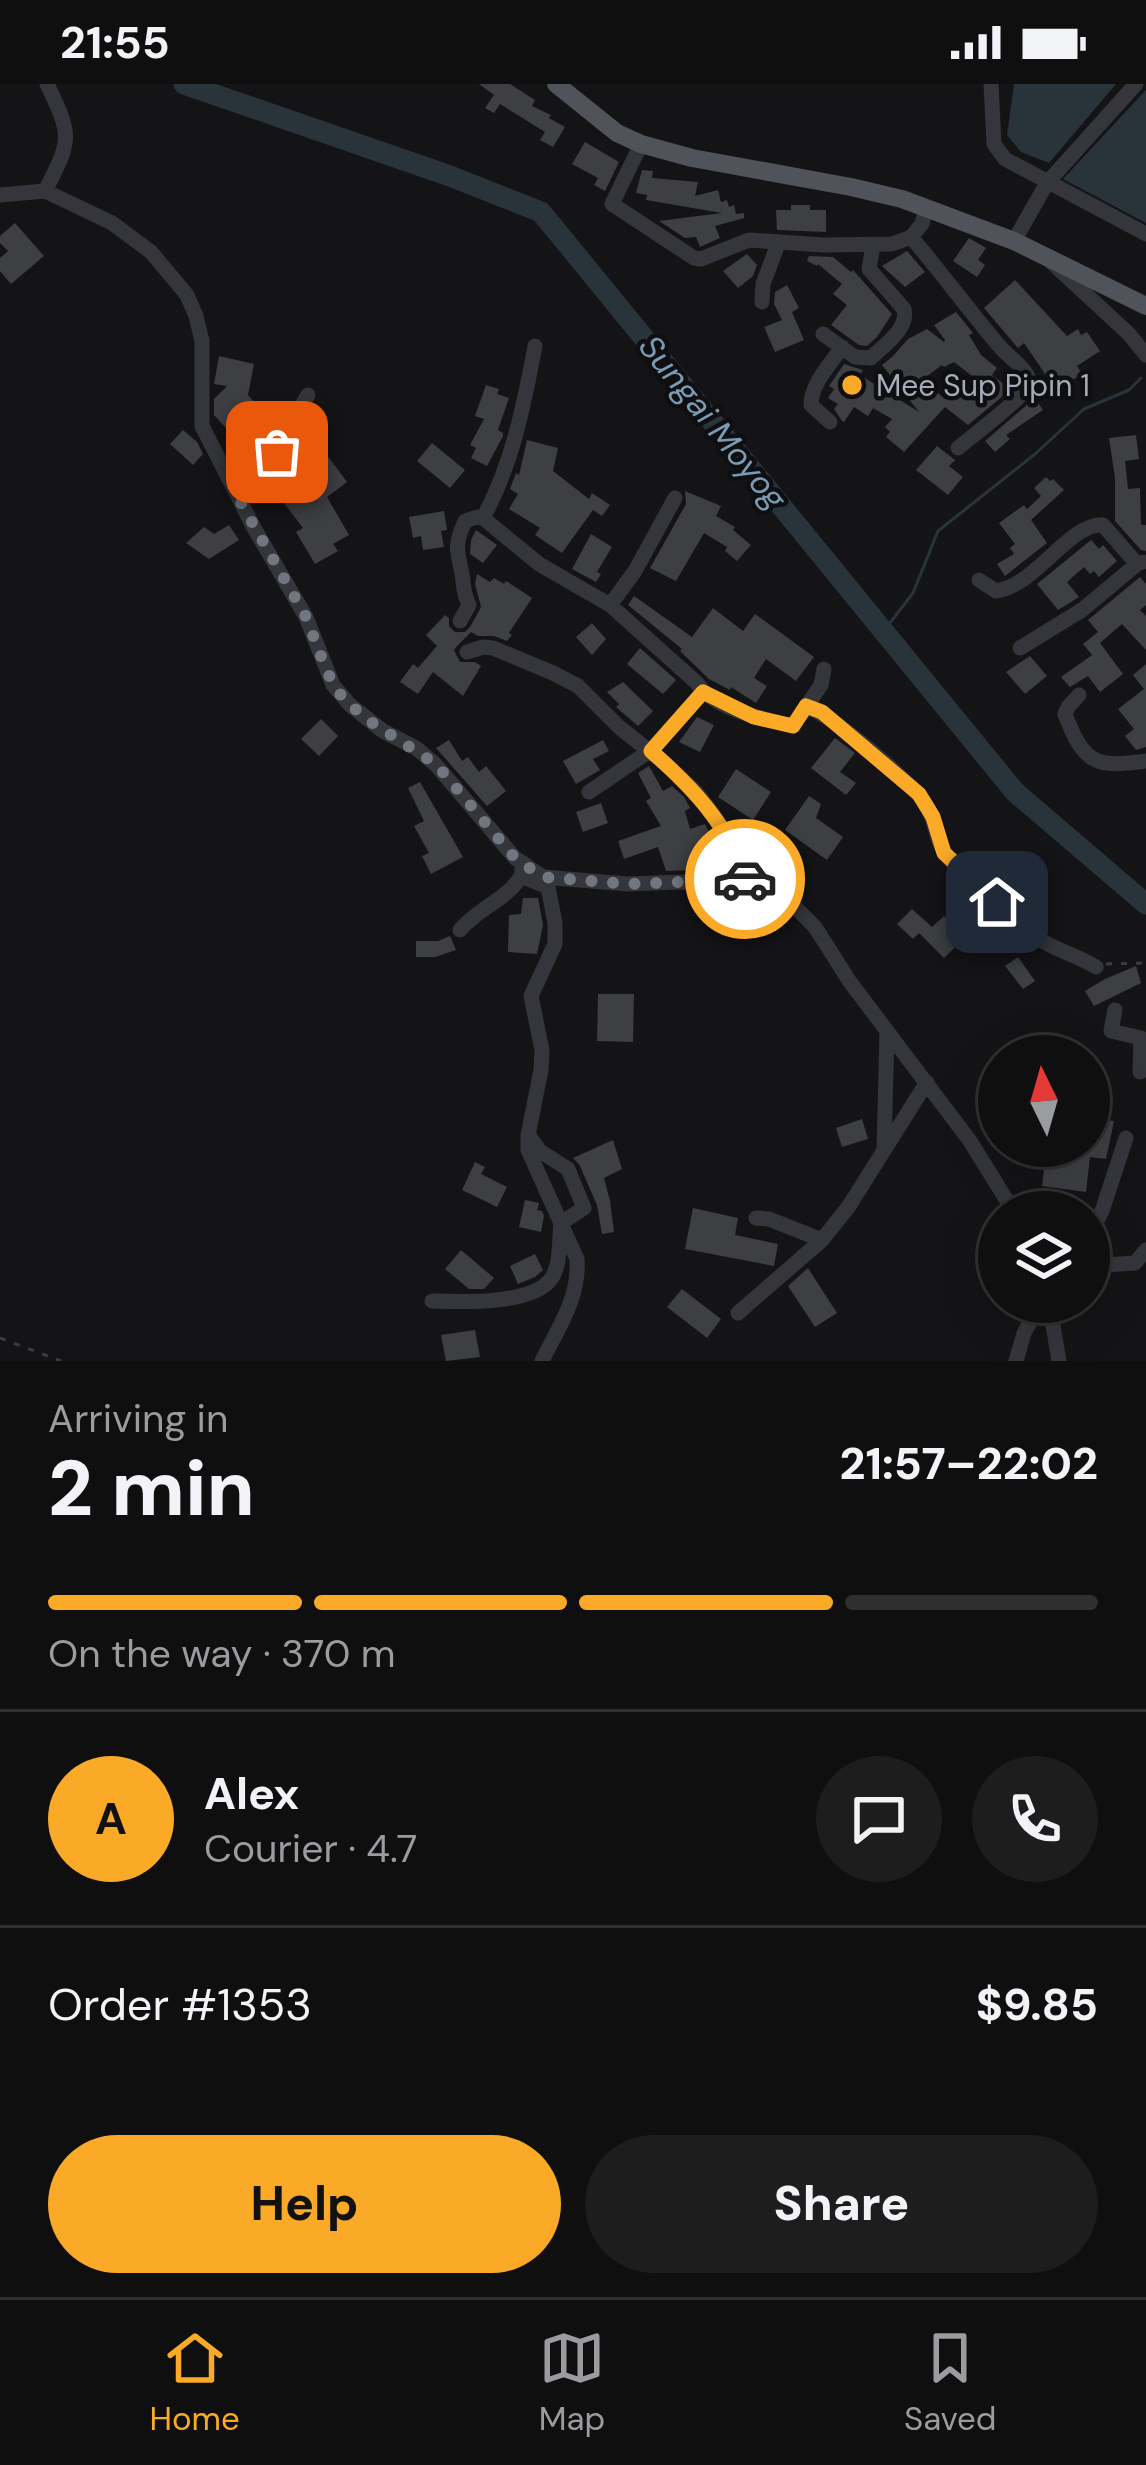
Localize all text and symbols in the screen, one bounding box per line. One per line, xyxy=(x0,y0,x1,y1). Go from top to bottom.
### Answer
text: 21:55 xyxy=(60,13,170,72)
water label: Sungai Moyog xyxy=(629,326,797,519)
place label: Mee Sup Pipin 1 xyxy=(876,366,1090,405)
marker: Mee Sup Pipin 1 xyxy=(839,372,865,398)
pin xyxy=(226,401,328,503)
icon: bag xyxy=(244,419,310,485)
courier xyxy=(685,819,805,939)
icon: car xyxy=(712,846,778,912)
pin xyxy=(946,851,1048,953)
icon: home xyxy=(964,869,1030,935)
north arrow xyxy=(978,1035,1110,1167)
map controls xyxy=(978,1035,1110,1323)
button: layers xyxy=(978,1191,1110,1323)
text: Arriving in xyxy=(48,1393,228,1444)
text: 21:57–22:02 xyxy=(840,1434,1098,1493)
text: 2 min xyxy=(48,1438,255,1539)
text: On the way · 370 m xyxy=(48,1628,396,1679)
button: chat xyxy=(816,1756,942,1882)
button: phone xyxy=(972,1756,1098,1882)
text: Alex xyxy=(204,1764,299,1823)
text: A xyxy=(95,1789,127,1848)
text: Courier · 4.7 xyxy=(204,1823,417,1874)
text: Order #1353 xyxy=(48,1975,312,2034)
text: $9.85 xyxy=(976,1975,1098,2034)
button: Help xyxy=(48,2135,561,2273)
button: Share xyxy=(585,2135,1098,2273)
tab: Home xyxy=(149,2325,240,2440)
tab: Map xyxy=(539,2325,605,2440)
tab: Saved xyxy=(904,2325,997,2440)

